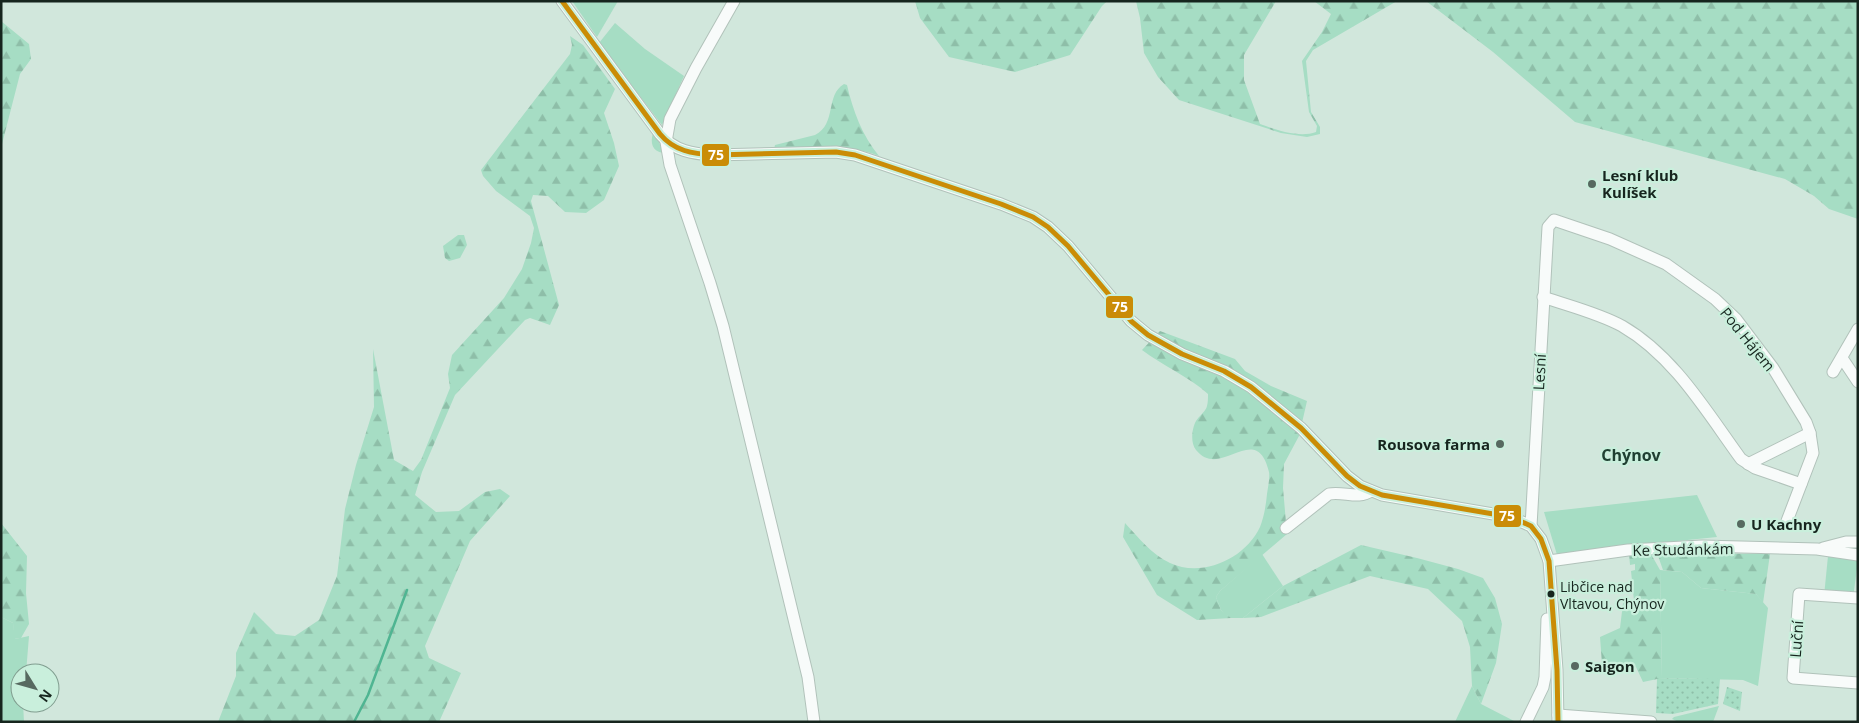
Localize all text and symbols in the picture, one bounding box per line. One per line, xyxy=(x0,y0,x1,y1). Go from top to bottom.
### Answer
line badge: 75 xyxy=(701,143,730,167)
text: 75 xyxy=(708,145,724,164)
place label: Lesní klub Kulíšek xyxy=(1602,165,1678,202)
marker: Lesní klub Kulíšek xyxy=(1586,178,1598,190)
line badge: 75 xyxy=(1105,295,1134,319)
text: 75 xyxy=(1112,297,1128,316)
street label: Pod Hájem xyxy=(1716,303,1780,375)
street label: Lesní xyxy=(1528,352,1550,391)
place label: Rousova farma xyxy=(1377,434,1490,454)
marker: Rousova farma xyxy=(1494,438,1506,450)
district label: Chýnov xyxy=(1601,444,1662,466)
line badge: 75 xyxy=(1493,504,1522,528)
text: 75 xyxy=(1499,506,1515,525)
place label: U Kachny xyxy=(1751,514,1822,534)
marker: U Kachny xyxy=(1735,518,1747,530)
street label: Ke Studánkám xyxy=(1632,538,1734,560)
place label: Libčice nad Vltavou, Chýnov xyxy=(1560,577,1664,613)
marker: Libčice nad Vltavou, Chýnov xyxy=(1546,589,1556,599)
street label: Luční xyxy=(1785,619,1807,658)
place label: Saigon xyxy=(1585,656,1635,676)
marker: Saigon xyxy=(1569,660,1581,672)
north arrow xyxy=(10,663,60,713)
text: N xyxy=(35,686,57,706)

